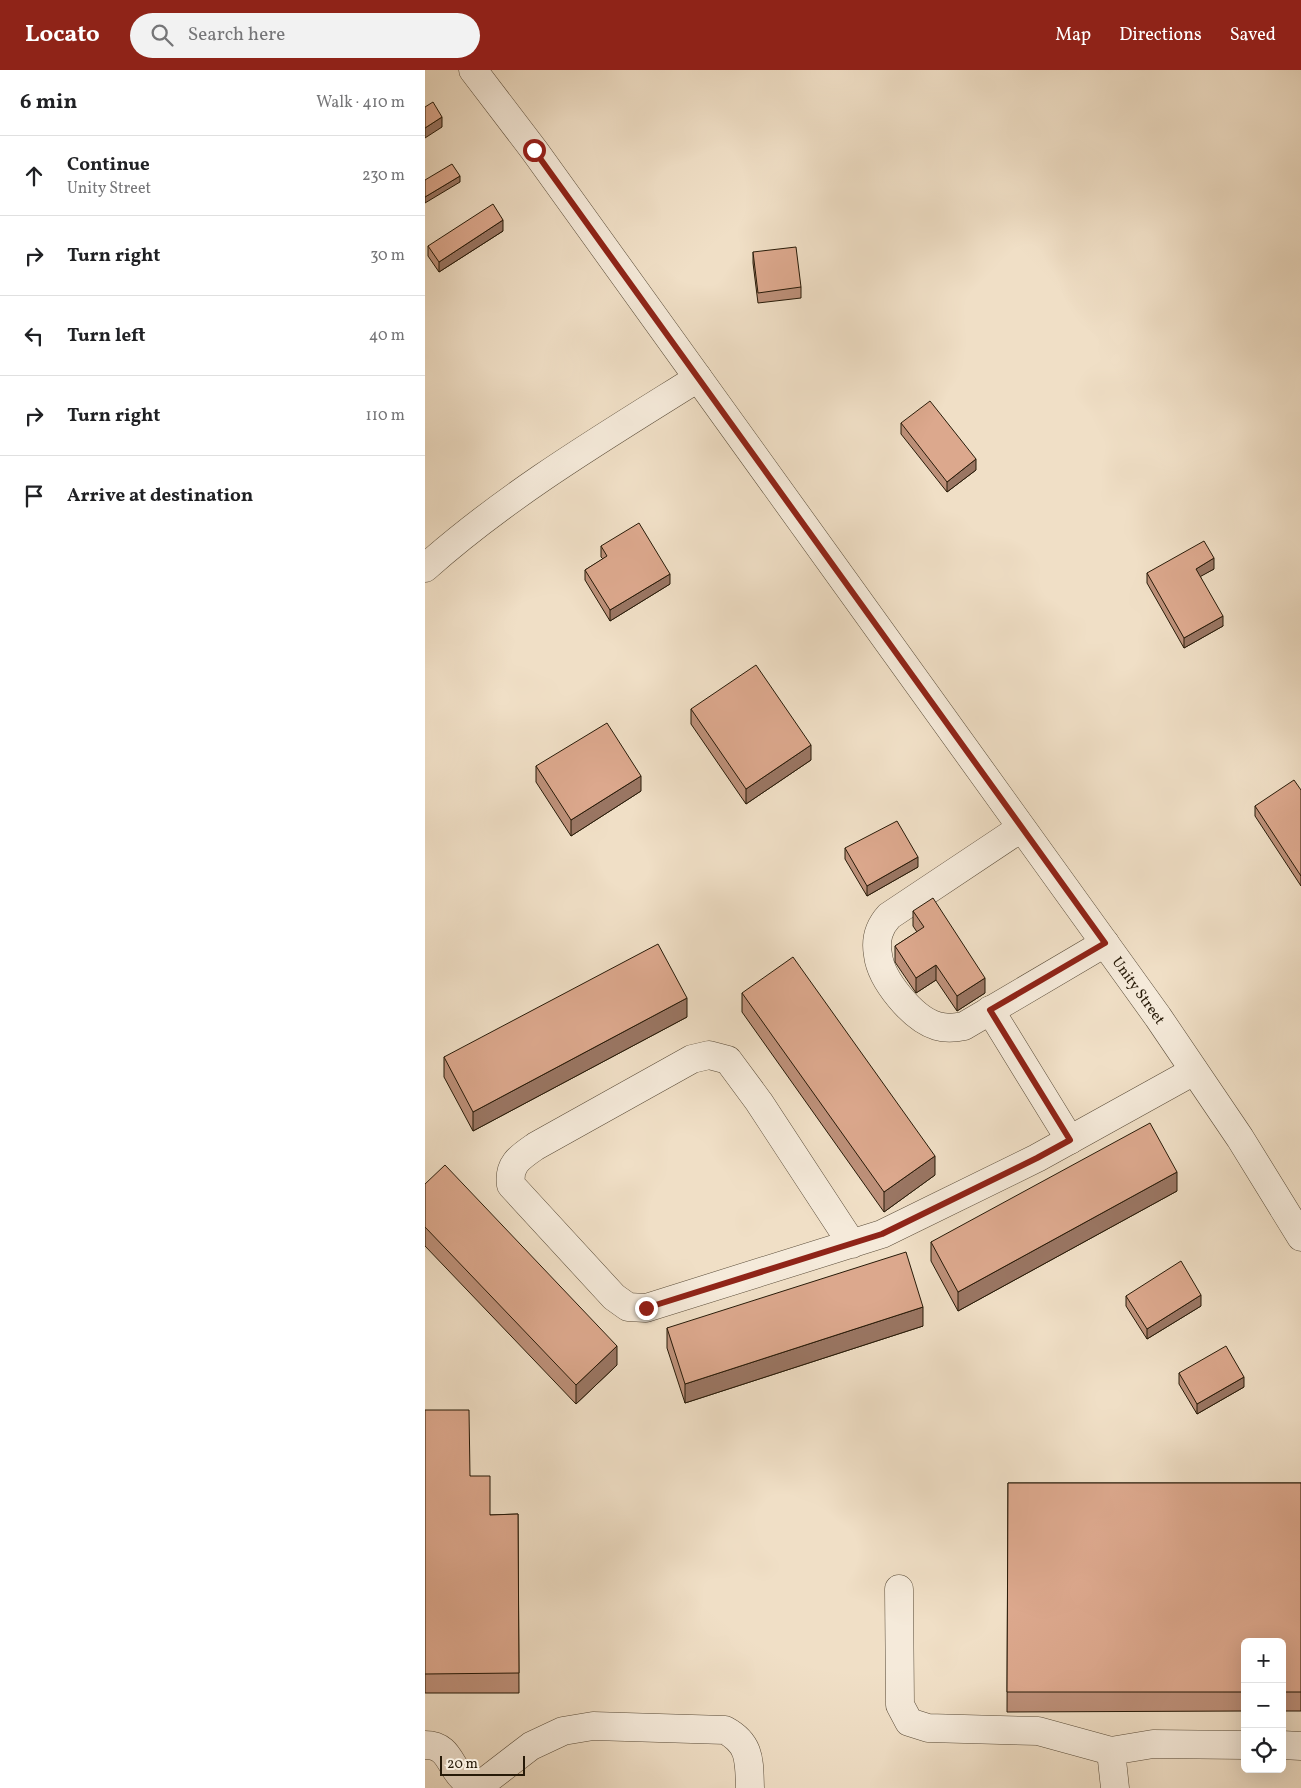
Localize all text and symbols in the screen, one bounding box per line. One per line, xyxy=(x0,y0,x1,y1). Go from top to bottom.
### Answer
search box xyxy=(130,13,480,58)
text: Locato xyxy=(25,18,100,52)
icon: search xyxy=(148,21,176,49)
text: Search here xyxy=(188,22,285,48)
text: Map xyxy=(1055,23,1091,48)
text: Directions xyxy=(1119,23,1202,48)
text: Saved xyxy=(1230,23,1276,48)
text: 6 min xyxy=(20,88,77,117)
text: Walk · 410 m xyxy=(316,92,405,114)
route start xyxy=(523,139,546,162)
text: Continue xyxy=(67,152,150,178)
icon: ahead xyxy=(20,162,48,190)
text: 230 m xyxy=(362,165,405,187)
text: Unity Street xyxy=(67,178,151,200)
icon: right xyxy=(20,242,48,270)
text: Turn right xyxy=(67,243,160,269)
text: 30 m xyxy=(370,245,405,267)
icon: left xyxy=(20,322,48,350)
text: Turn left xyxy=(67,323,146,349)
text: 40 m xyxy=(369,325,405,347)
icon: right xyxy=(20,402,48,430)
text: Turn right xyxy=(67,403,160,429)
text: 110 m xyxy=(366,405,405,427)
icon: arrive xyxy=(20,482,48,510)
text: Arrive at destination xyxy=(67,483,253,509)
street label: Unity Street xyxy=(1106,953,1169,1029)
route end xyxy=(635,1297,658,1320)
map controls xyxy=(1241,1638,1286,1773)
button: + xyxy=(1241,1638,1286,1683)
button: − xyxy=(1241,1683,1286,1728)
button: locate xyxy=(1241,1728,1286,1773)
scale bar xyxy=(440,1753,525,1776)
text: 20 m xyxy=(447,1755,478,1774)

